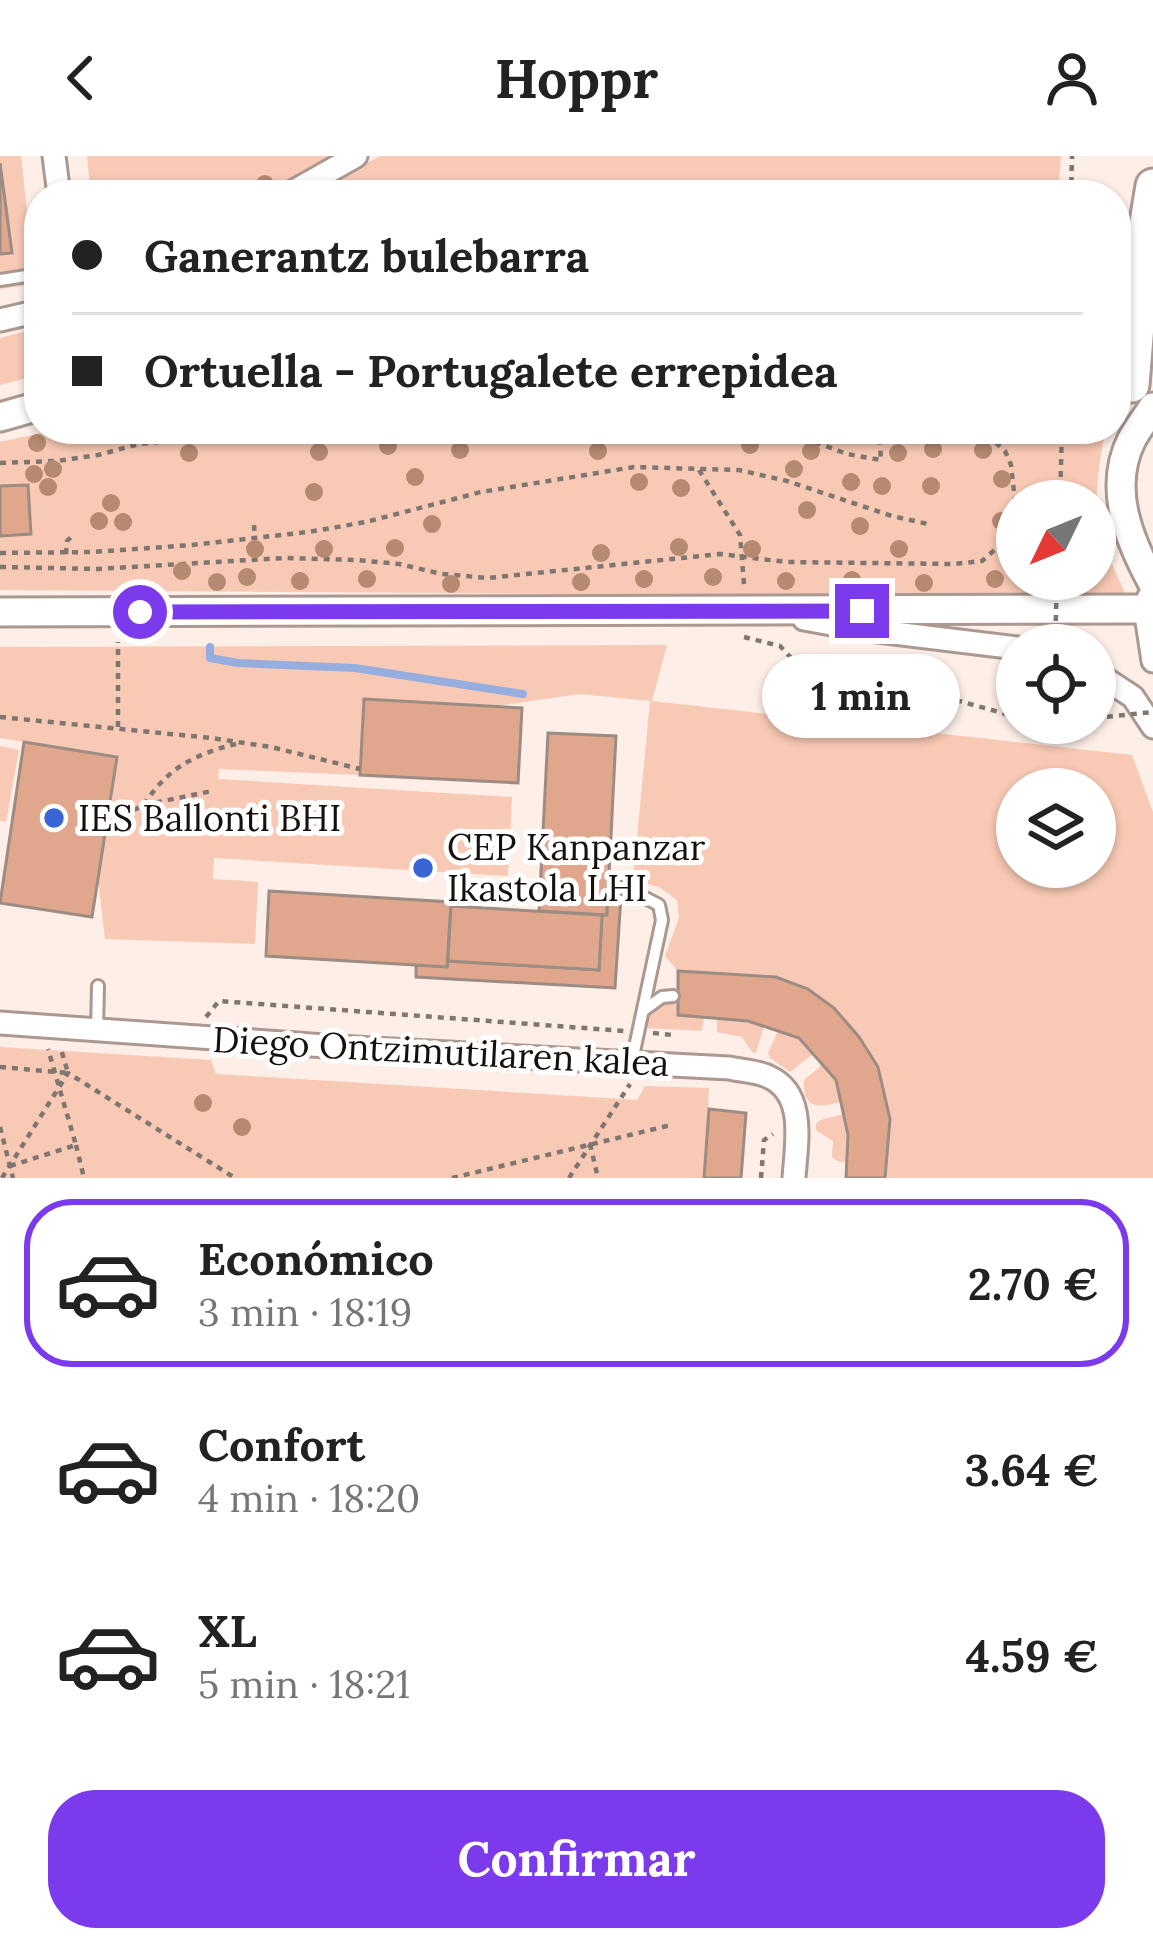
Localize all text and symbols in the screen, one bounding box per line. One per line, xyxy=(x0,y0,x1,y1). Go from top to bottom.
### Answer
text: Hoppr xyxy=(495,44,658,113)
icon: back xyxy=(48,45,114,111)
icon: person xyxy=(1039,45,1105,111)
text: Ganerantz bulebarra xyxy=(144,227,589,284)
text: Ortuella - Portugalete errepidea xyxy=(144,342,838,399)
north arrow xyxy=(996,480,1116,600)
map controls xyxy=(996,480,1116,888)
route end xyxy=(835,584,889,638)
route start xyxy=(113,585,167,639)
button: locate xyxy=(996,624,1116,744)
callout: 1 min xyxy=(763,653,961,737)
text: 1 min xyxy=(811,671,911,721)
button: layers xyxy=(996,768,1116,888)
place label: IES Ballonti BHI xyxy=(78,795,341,841)
marker: IES Ballonti BHI xyxy=(41,805,67,831)
place label: CEP Kanpanzar Ikastola LHI xyxy=(447,824,706,911)
marker: CEP Kanpanzar Ikastola LHI xyxy=(410,855,436,881)
street label: Diego Ontzimutilaren kalea xyxy=(211,1016,671,1086)
icon: car xyxy=(54,1229,162,1337)
text: Económico xyxy=(198,1230,434,1287)
text: 2.70 € xyxy=(968,1255,1099,1312)
text: 3 min · 18:19 xyxy=(198,1287,412,1337)
icon: car xyxy=(54,1415,162,1523)
text: Confort xyxy=(198,1416,365,1473)
text: 3.64 € xyxy=(965,1441,1099,1498)
text: 4 min · 18:20 xyxy=(198,1473,420,1523)
icon: car xyxy=(54,1601,162,1709)
text: XL xyxy=(198,1602,257,1659)
text: 4.59 € xyxy=(965,1627,1099,1684)
text: 5 min · 18:21 xyxy=(198,1659,410,1709)
button: Confirmar xyxy=(48,1790,1105,1928)

